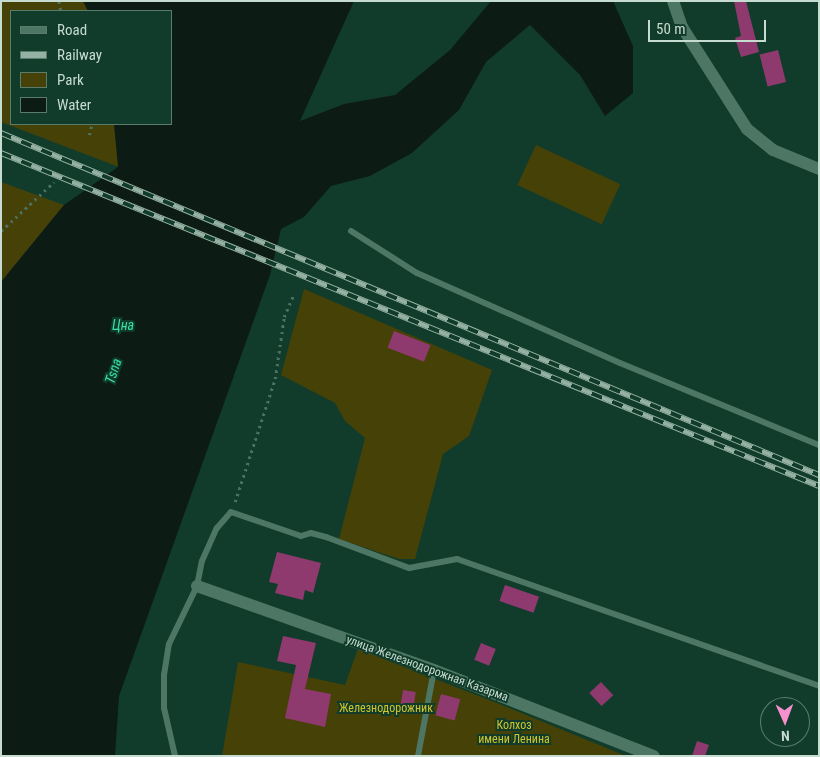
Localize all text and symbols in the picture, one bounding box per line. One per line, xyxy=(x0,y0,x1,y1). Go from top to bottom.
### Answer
legend xyxy=(10,10,172,125)
scale bar xyxy=(650,10,768,42)
text: 50 m xyxy=(656,20,686,38)
text: Road xyxy=(57,21,87,39)
text: Railway xyxy=(57,46,102,64)
text: Park xyxy=(57,71,84,89)
text: Water xyxy=(57,96,91,114)
water label: Цна xyxy=(112,317,134,333)
water label: Tsna xyxy=(101,356,125,386)
street label: улица Железнодорожная Казарма xyxy=(344,633,510,705)
north arrow xyxy=(760,697,810,747)
park label: Железнодорожник xyxy=(339,702,433,716)
park label: Колхоз имени Ленина xyxy=(478,719,550,747)
text: N xyxy=(781,728,790,744)

